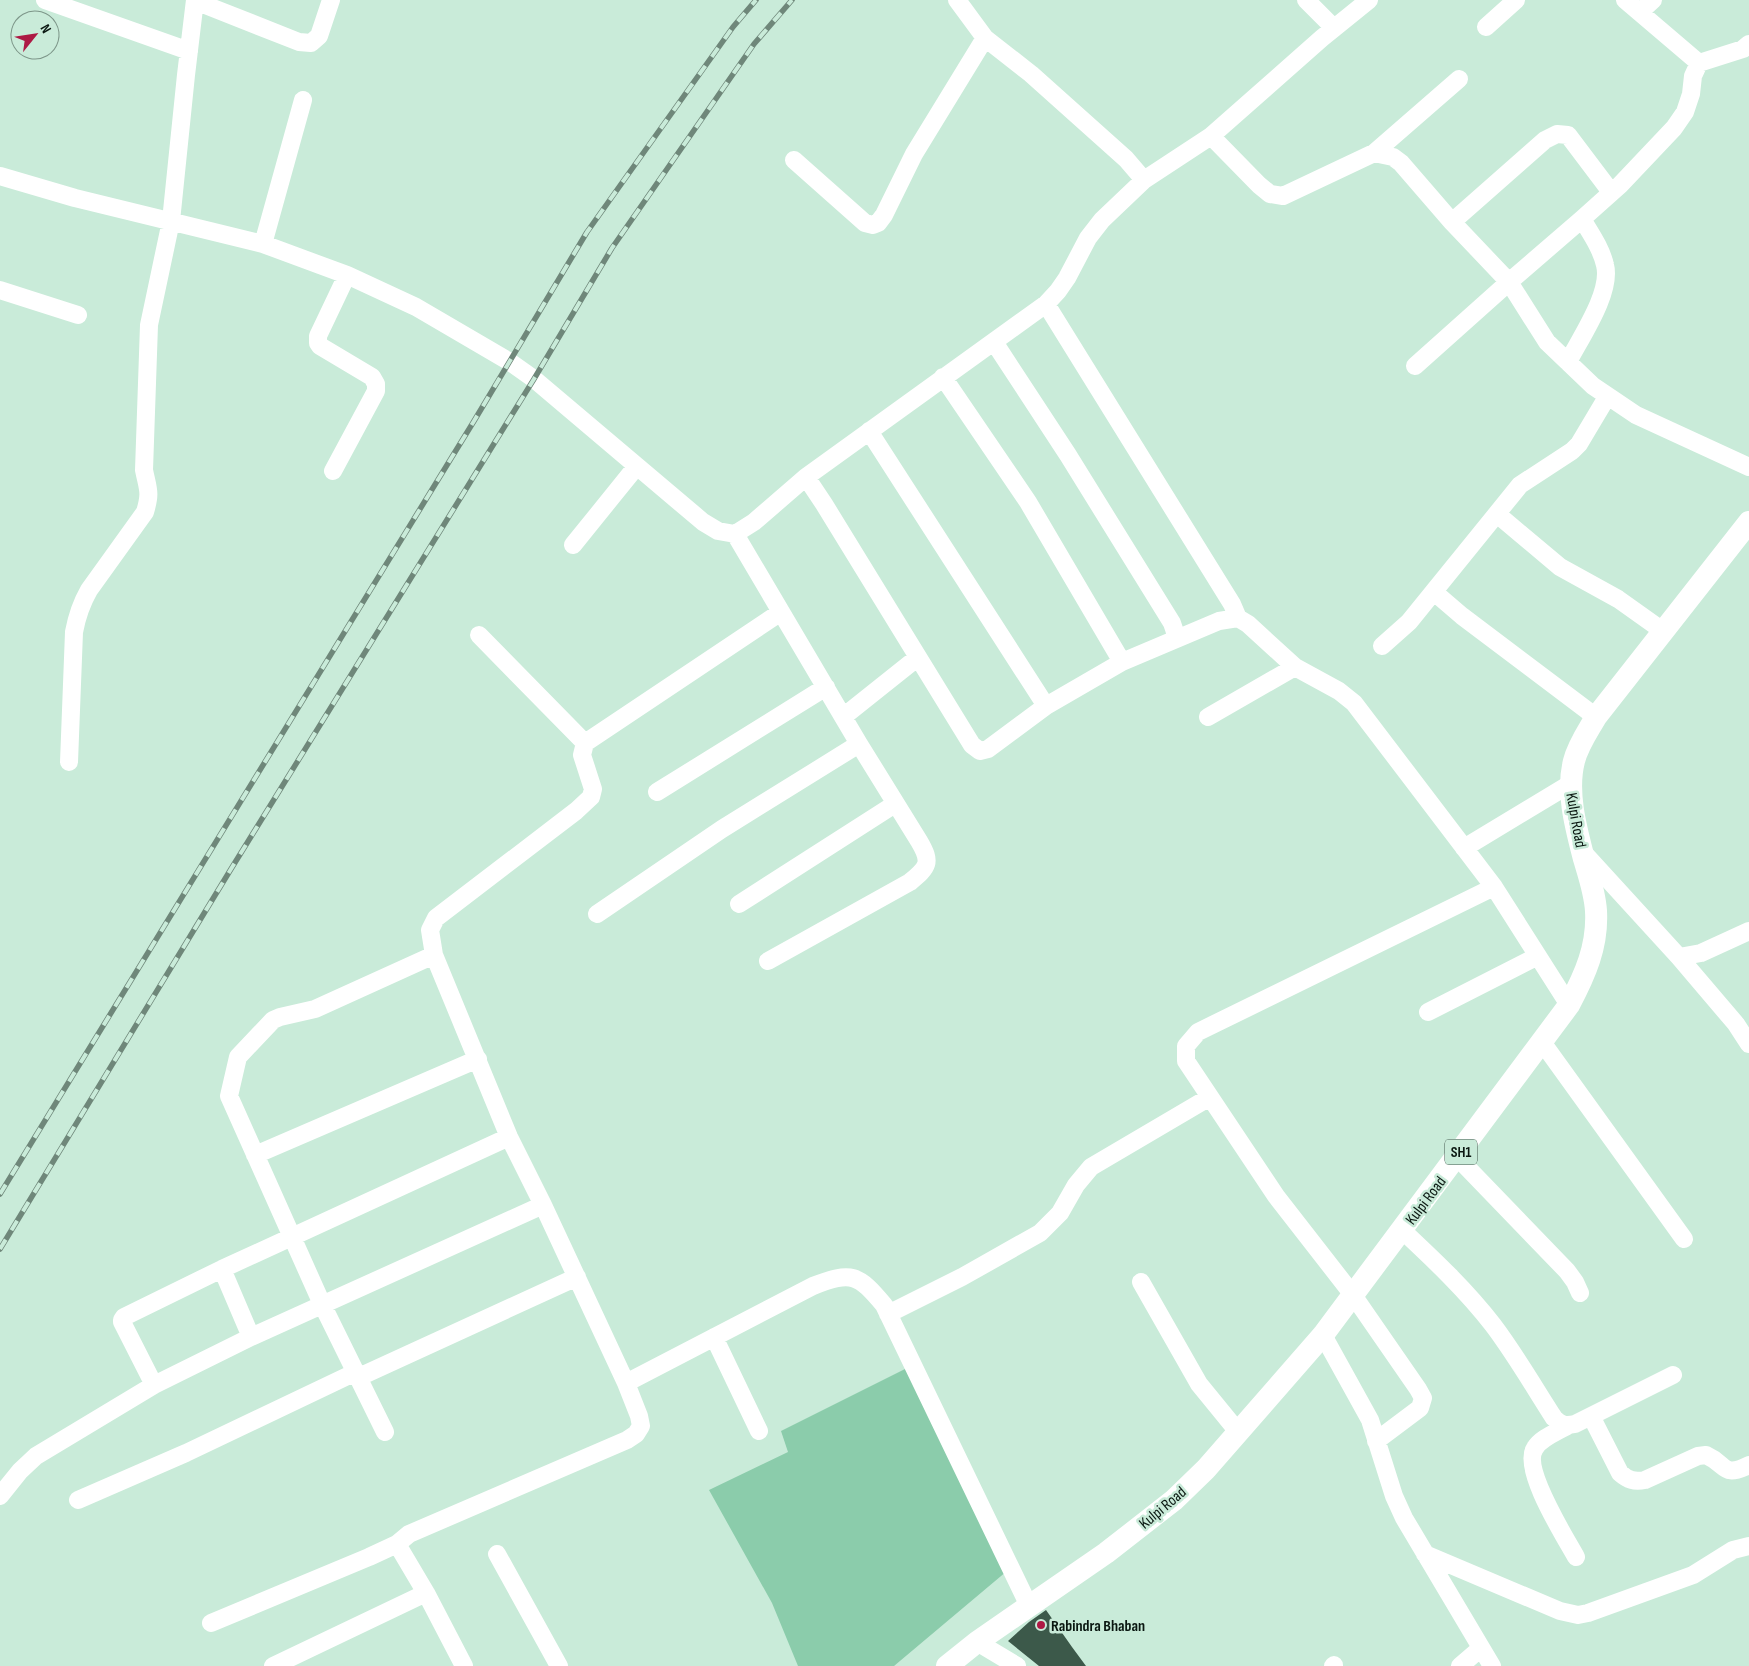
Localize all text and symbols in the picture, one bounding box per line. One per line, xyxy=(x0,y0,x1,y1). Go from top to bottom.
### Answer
north arrow xyxy=(10,10,60,60)
text: N xyxy=(37,21,55,36)
street label: Kulpi Road xyxy=(1561,791,1590,849)
road number: SH1 xyxy=(1445,1140,1477,1164)
street label: Kulpi Road xyxy=(1402,1173,1450,1229)
street label: Kulpi Road xyxy=(1136,1483,1190,1533)
place label: Rabindra Bhaban xyxy=(1051,1617,1145,1636)
marker: Rabindra Bhaban xyxy=(1035,1619,1047,1631)

